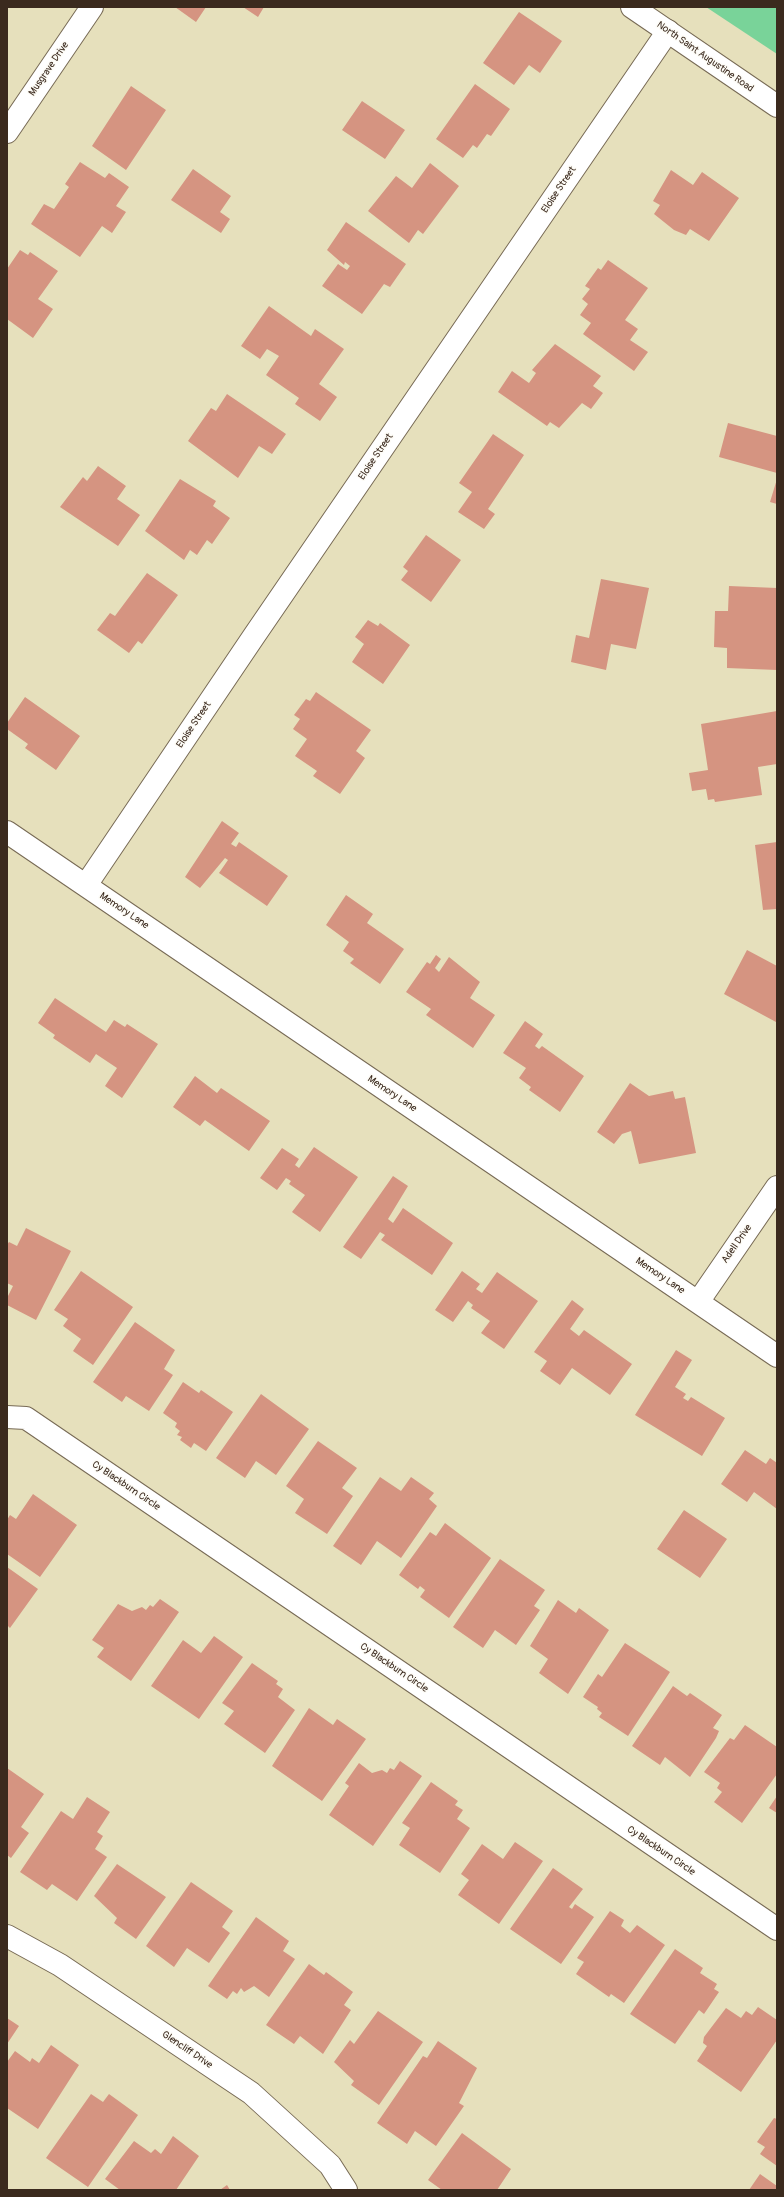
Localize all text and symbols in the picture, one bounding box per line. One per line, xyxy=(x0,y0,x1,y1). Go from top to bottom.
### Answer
street label: North Saint Augustine Road xyxy=(654,19,756,95)
street label: Musgrave Drive xyxy=(26,40,72,98)
street label: Eloise Street xyxy=(539,165,579,215)
street label: Eloise Street xyxy=(356,432,396,482)
street label: Eloise Street xyxy=(174,700,214,750)
street label: Memory Lane xyxy=(97,890,151,932)
street label: Memory Lane xyxy=(365,1073,419,1115)
street label: Adell Drive xyxy=(719,1222,755,1266)
street label: Memory Lane xyxy=(633,1255,687,1297)
street label: Cy Blackburn Circle xyxy=(90,1459,162,1513)
street label: Cy Blackburn Circle xyxy=(358,1641,430,1695)
street label: Cy Blackburn Circle xyxy=(625,1824,697,1878)
street label: Glencliff Drive xyxy=(159,2029,215,2071)

